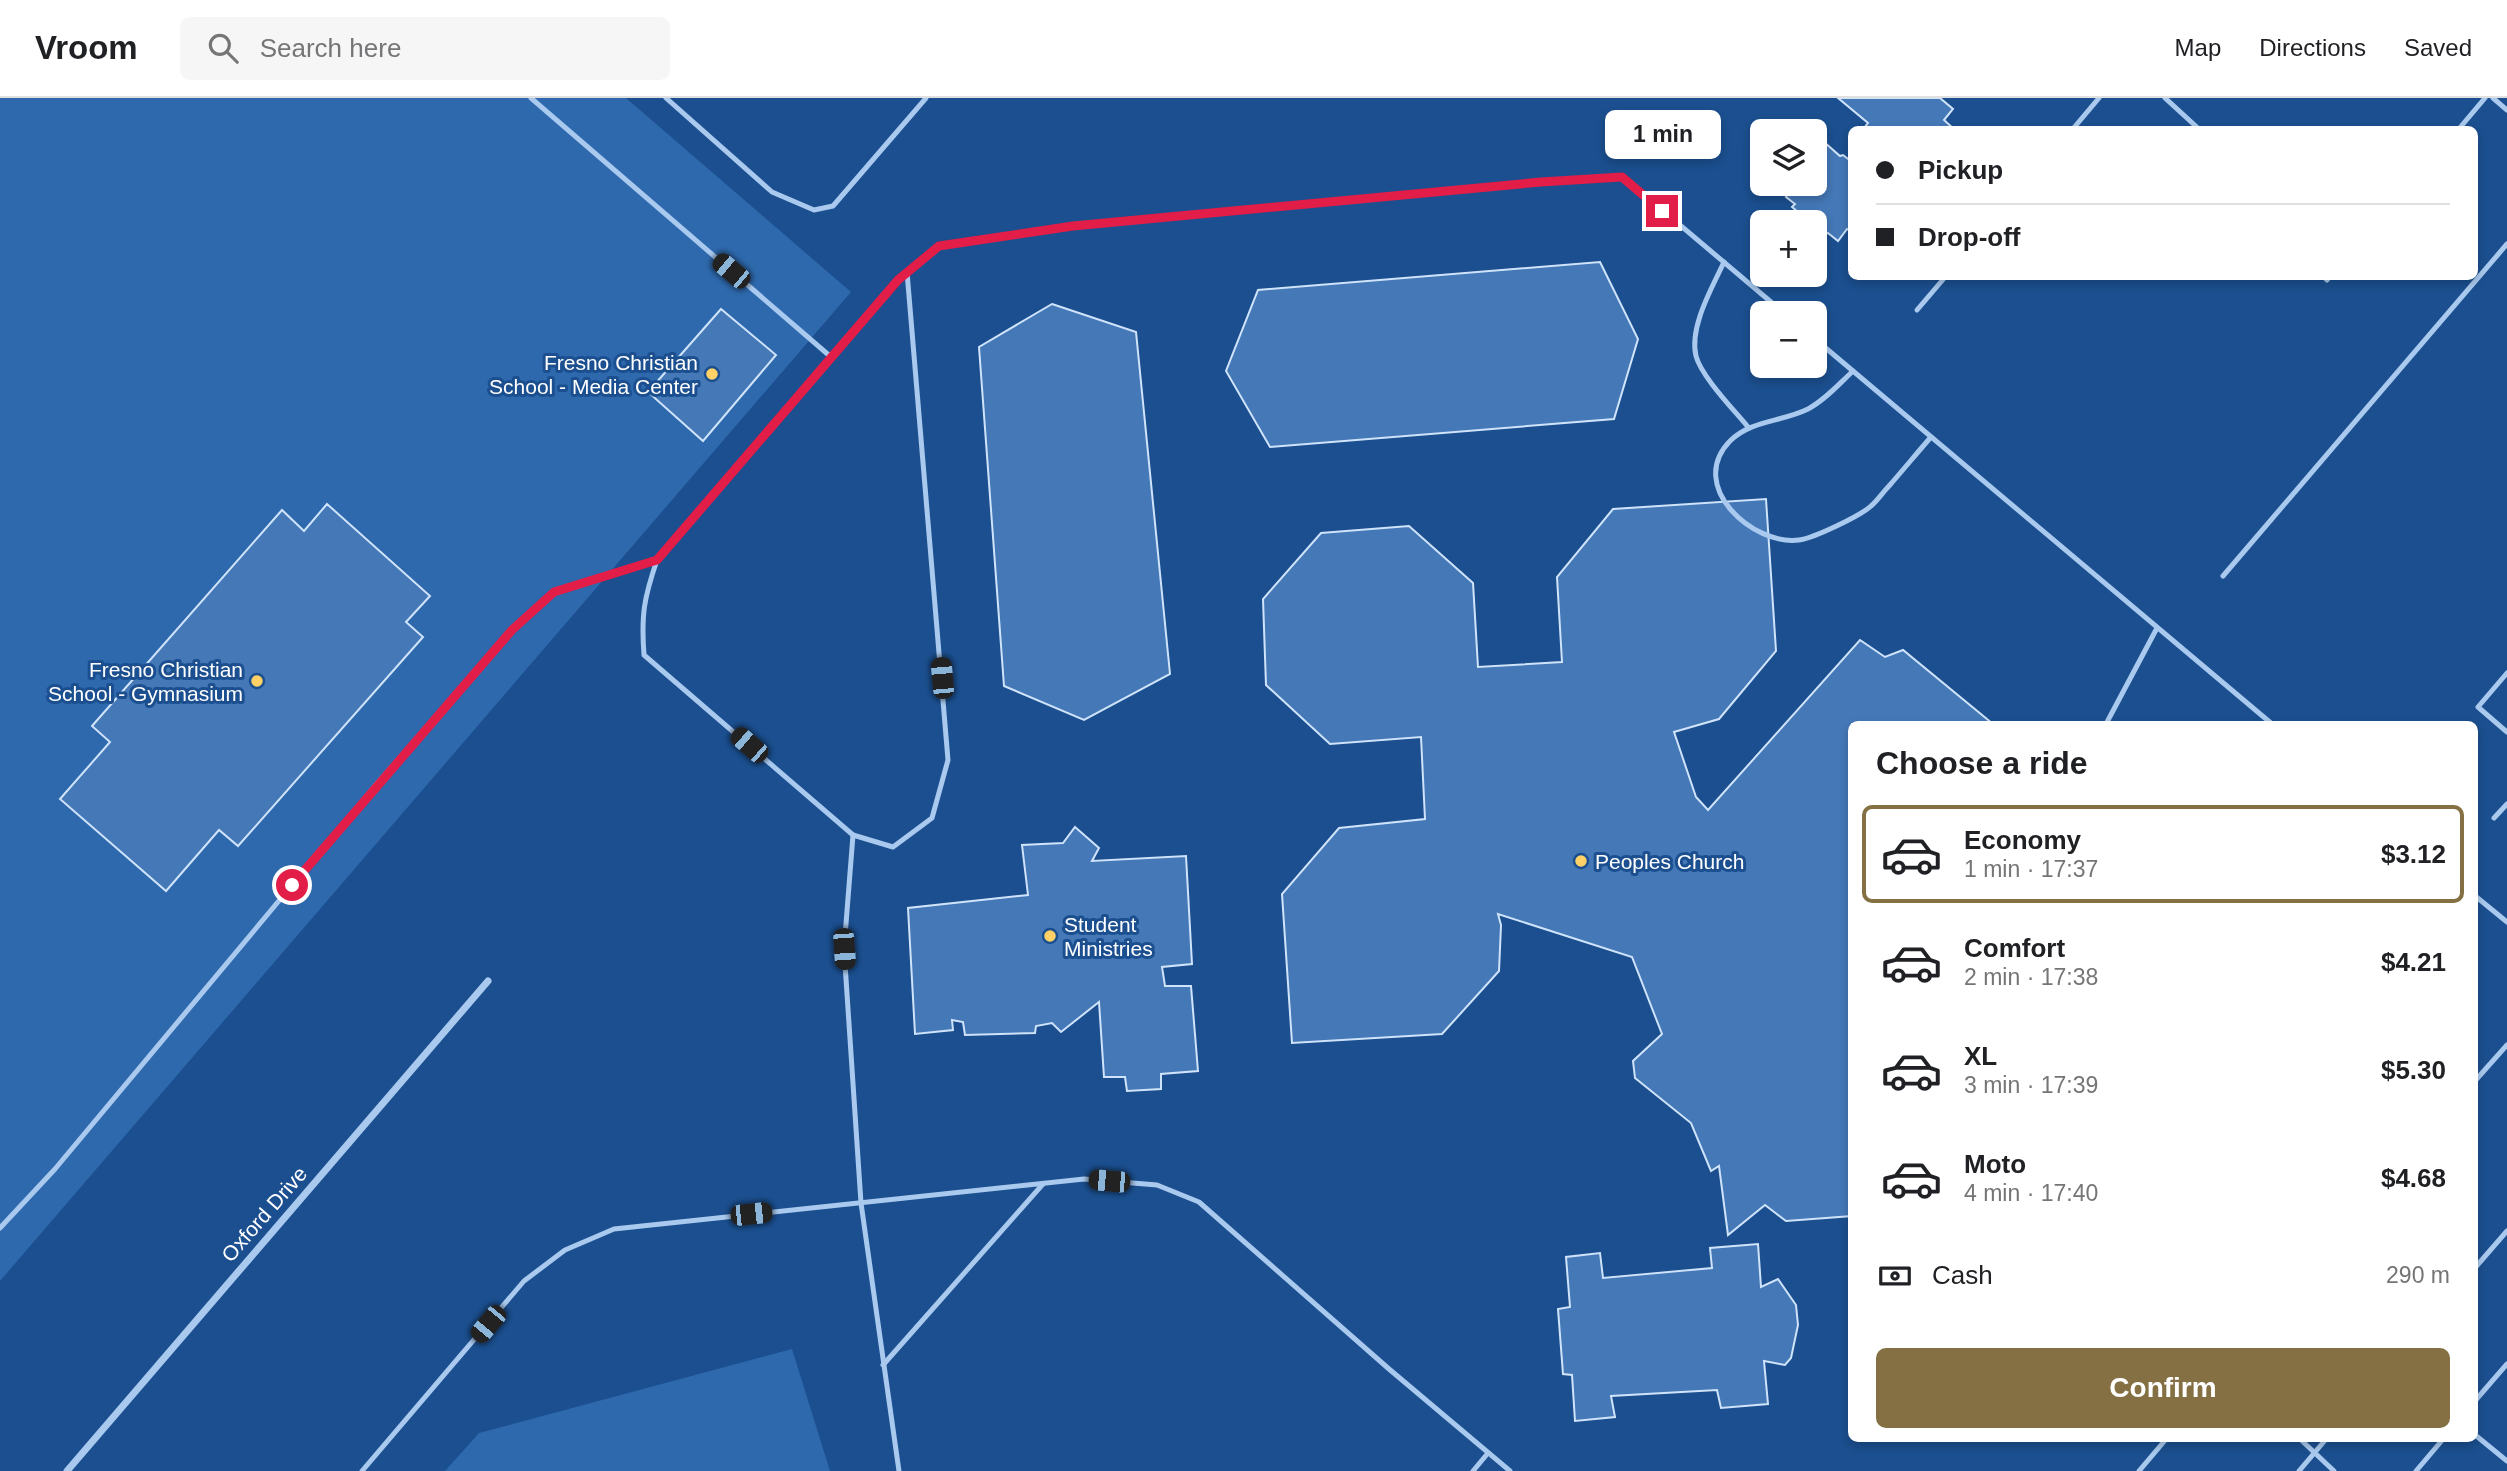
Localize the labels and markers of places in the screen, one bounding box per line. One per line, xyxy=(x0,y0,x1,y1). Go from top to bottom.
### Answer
place label: Fresno Christian School - Media Center xyxy=(489,351,698,398)
marker: Fresno Christian School - Media Center xyxy=(704,366,720,382)
place label: Fresno Christian School - Gymnasium xyxy=(48,658,243,705)
marker: Fresno Christian School - Gymnasium xyxy=(249,673,265,689)
place label: Peoples Church xyxy=(1595,850,1744,873)
marker: Peoples Church xyxy=(1573,853,1589,869)
place label: Student Ministries xyxy=(1064,913,1153,960)
marker: Student Ministries xyxy=(1042,928,1058,944)

